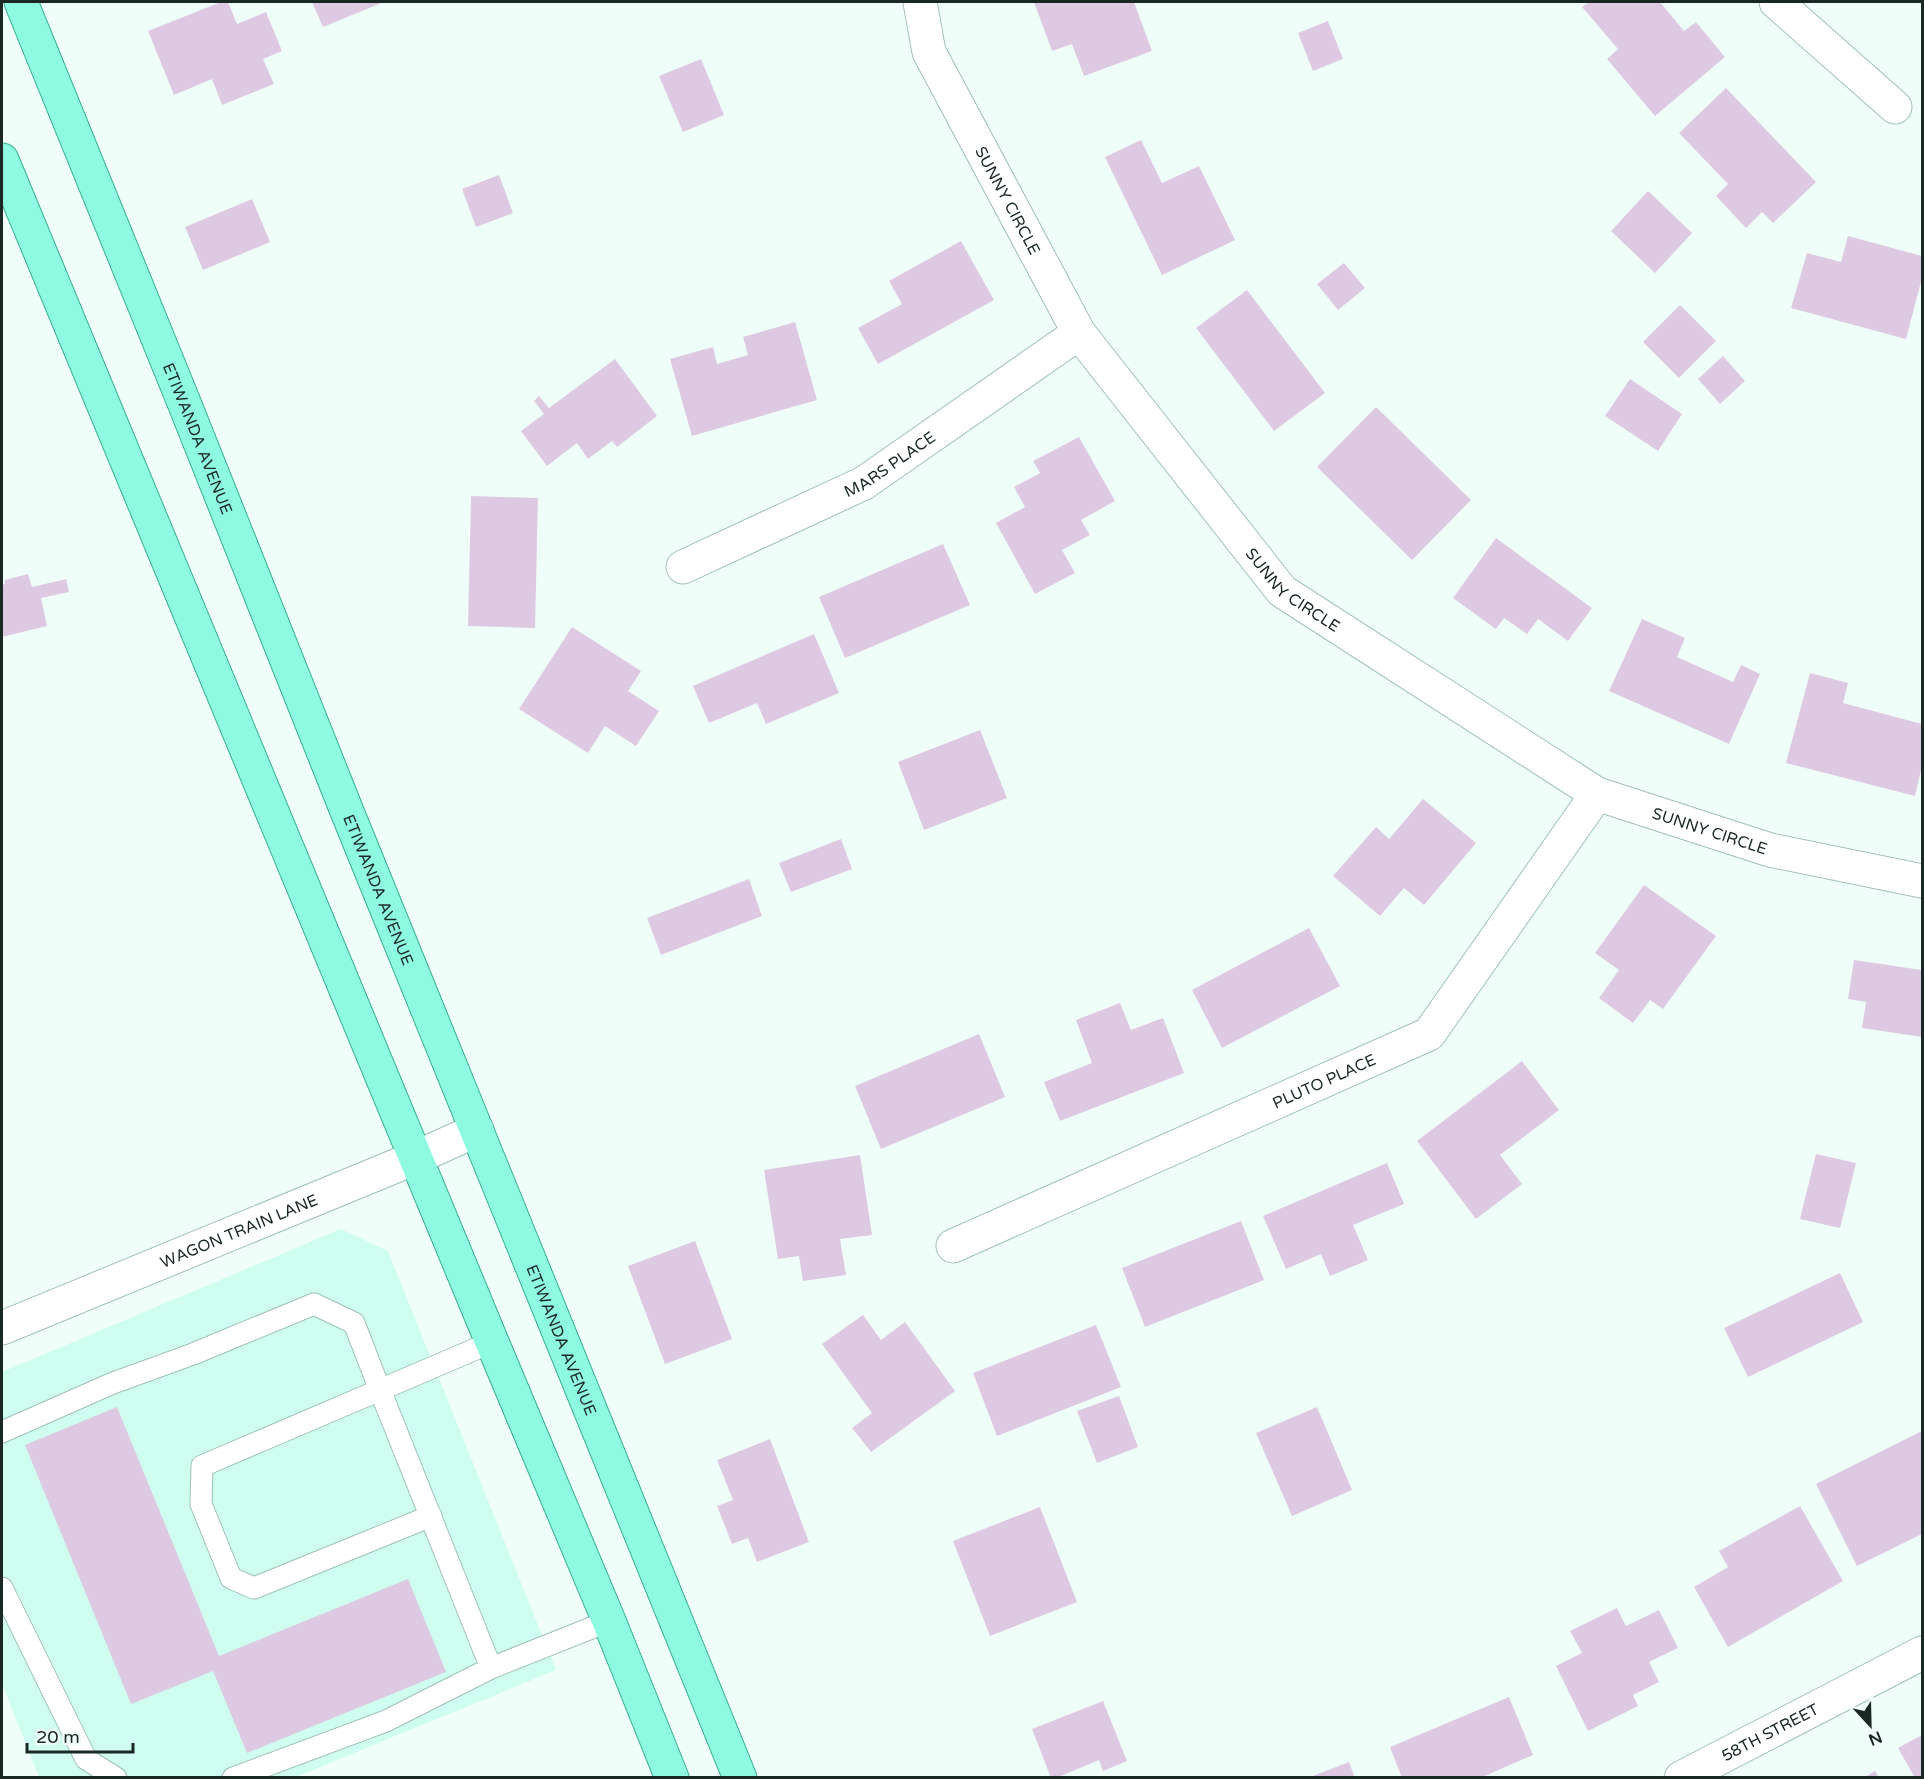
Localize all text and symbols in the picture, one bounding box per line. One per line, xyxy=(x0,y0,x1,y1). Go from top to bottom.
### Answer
street label: SUNNY CIRCLE xyxy=(970,143,1044,258)
street label: ETIWANDA AVENUE xyxy=(158,360,236,517)
street label: MARS PLACE xyxy=(841,427,939,502)
street label: SUNNY CIRCLE xyxy=(1241,544,1343,637)
street label: SUNNY CIRCLE xyxy=(1650,804,1770,859)
street label: ETIWANDA AVENUE xyxy=(338,812,417,968)
street label: PLUTO PLACE xyxy=(1269,1050,1379,1113)
street label: WAGON TRAIN LANE xyxy=(157,1190,321,1273)
street label: ETIWANDA AVENUE xyxy=(521,1262,601,1419)
north arrow xyxy=(1840,1695,1900,1755)
street label: 58TH STREET xyxy=(1718,1699,1822,1766)
scale bar xyxy=(27,1716,134,1754)
text: 20 m xyxy=(36,1726,80,1748)
text: N xyxy=(1866,1726,1885,1750)

